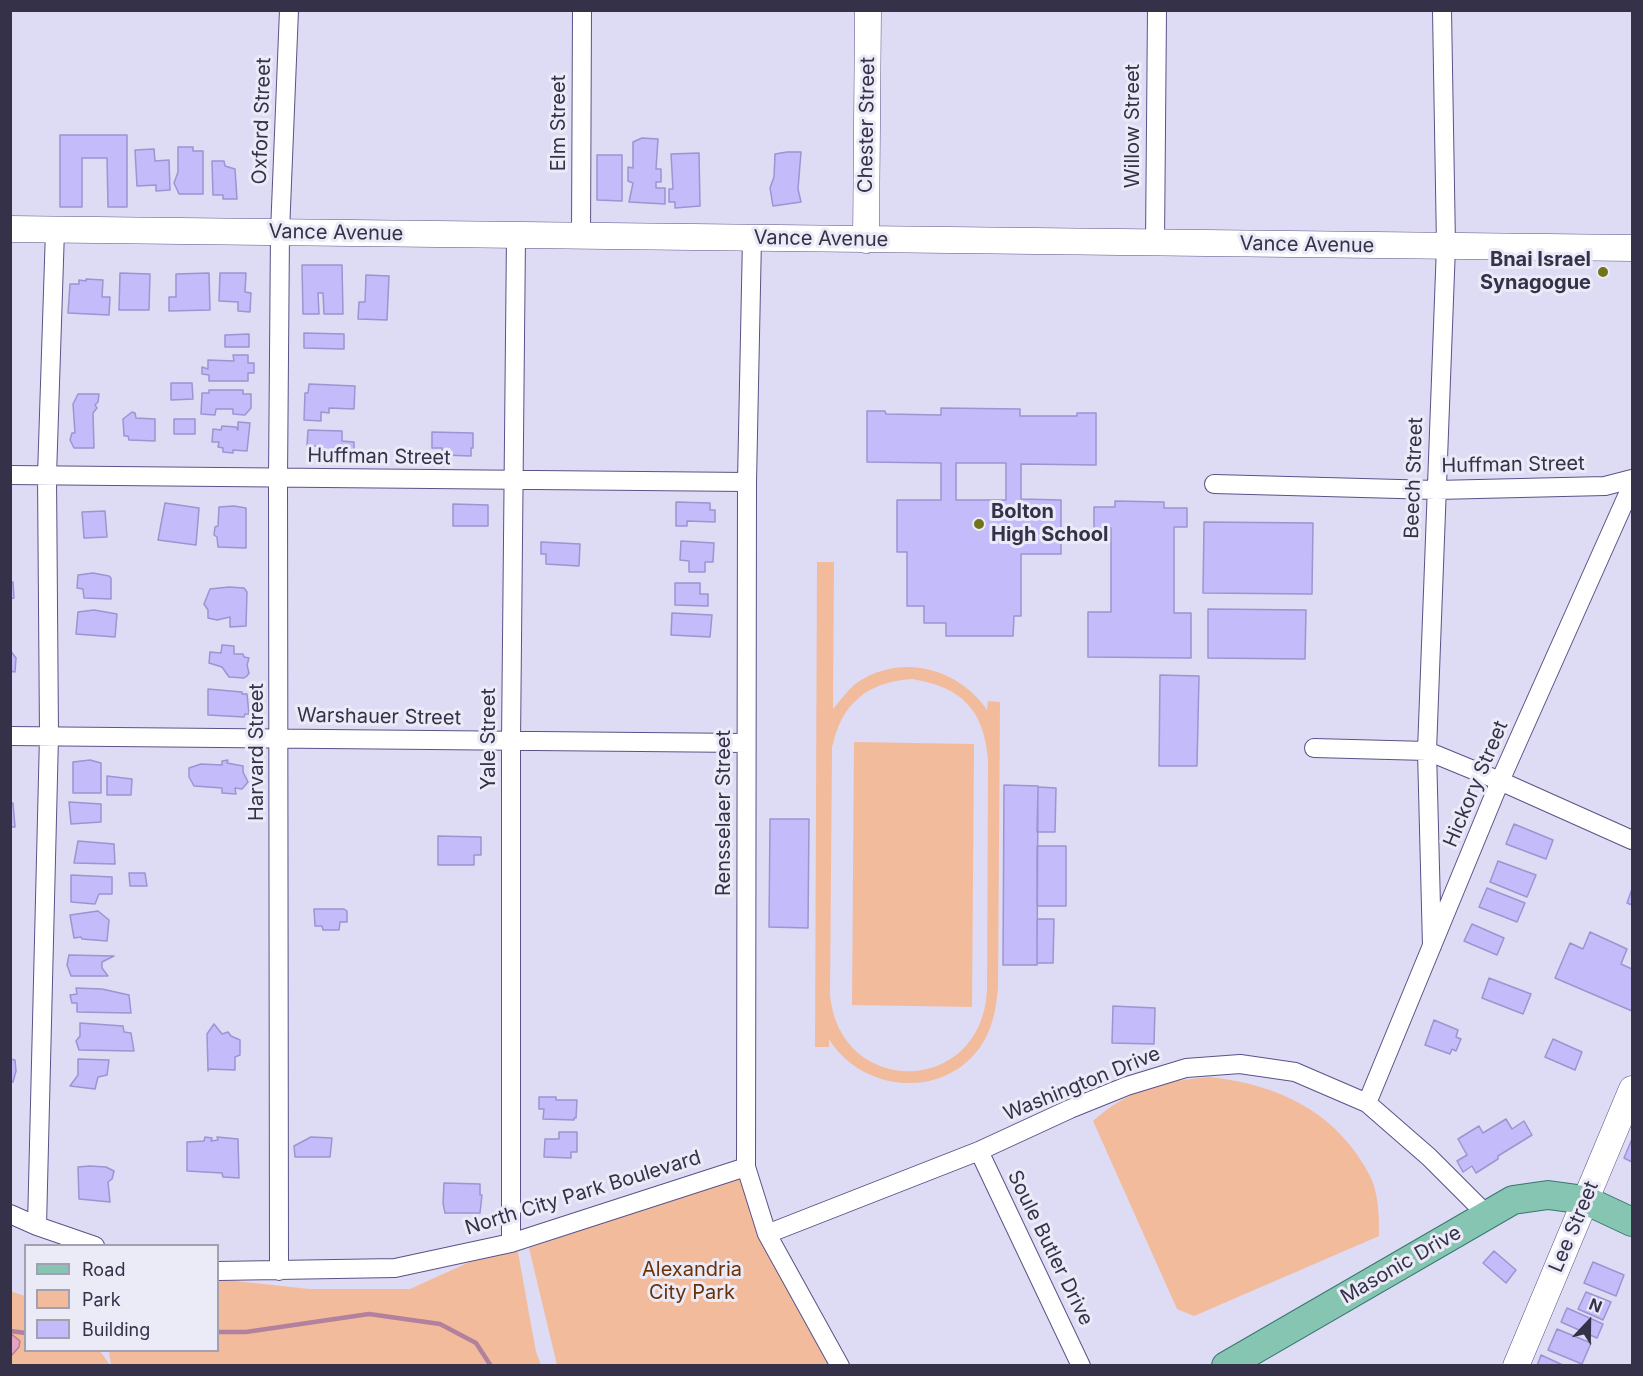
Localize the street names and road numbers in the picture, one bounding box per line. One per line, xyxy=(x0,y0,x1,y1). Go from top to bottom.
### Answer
street label: Oxford Street xyxy=(248,57,276,185)
street label: Chester Street xyxy=(854,57,880,193)
street label: Willow Street xyxy=(1121,64,1145,188)
street label: Elm Street xyxy=(547,75,571,171)
street label: Vance Avenue xyxy=(268,220,404,246)
street label: Vance Avenue xyxy=(753,226,889,252)
street label: Vance Avenue xyxy=(1239,232,1375,258)
street label: Beech Street xyxy=(1400,417,1428,539)
street label: Huffman Street xyxy=(307,444,451,470)
street label: Huffman Street xyxy=(1441,452,1585,478)
street label: Harvard Street xyxy=(245,683,269,821)
street label: Yale Street xyxy=(477,688,501,790)
street label: Warshauer Street xyxy=(297,704,461,730)
street label: Hickory Street xyxy=(1439,717,1513,851)
street label: Rensselaer Street xyxy=(712,730,736,896)
street label: Washington Drive xyxy=(1000,1042,1164,1126)
street label: North City Park Boulevard xyxy=(462,1146,704,1240)
street label: Soule Butler Drive xyxy=(1002,1167,1098,1329)
street label: Lee Street xyxy=(1544,1178,1604,1276)
street label: Masonic Drive xyxy=(1336,1221,1466,1309)

